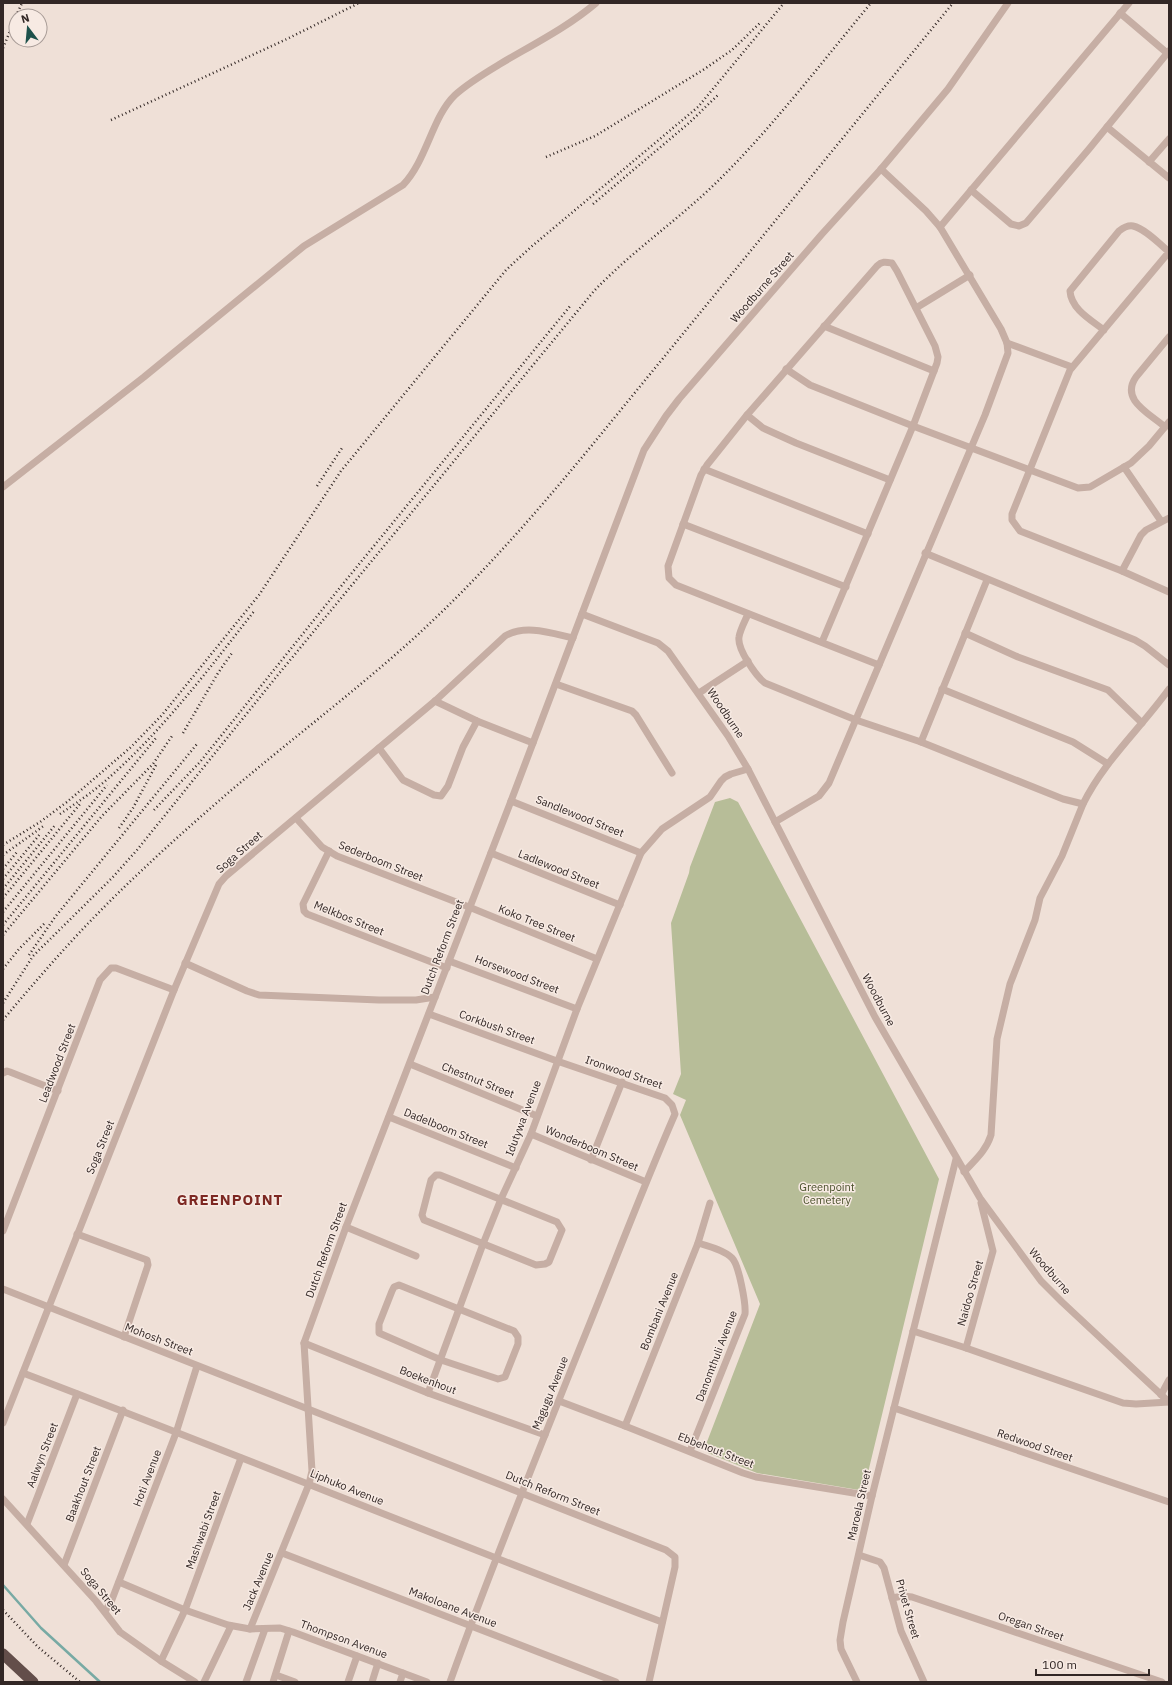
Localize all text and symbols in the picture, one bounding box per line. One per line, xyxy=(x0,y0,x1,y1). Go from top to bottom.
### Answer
north arrow xyxy=(8,8,48,48)
text: N xyxy=(19,11,31,26)
street label: Woodburne Street xyxy=(727,248,797,326)
street label: Woodburne xyxy=(704,685,748,741)
street label: Sandlewood Street xyxy=(534,792,626,840)
street label: Soga Street xyxy=(213,828,265,876)
street label: Sederboom Street xyxy=(337,838,425,884)
street label: Ladlewood Street xyxy=(516,846,602,892)
street label: Dutch Reform Street xyxy=(417,897,467,997)
street label: Melkbos Street xyxy=(312,898,386,938)
street label: Koko Tree Street xyxy=(496,901,578,945)
street label: Horsewood Street xyxy=(473,951,561,997)
street label: Woodburne xyxy=(859,971,899,1029)
street label: Corkbush Street xyxy=(457,1007,537,1047)
street label: Leadwood Street xyxy=(35,1021,79,1105)
street label: Ironwood Street xyxy=(584,1052,665,1092)
street label: Chestnut Street xyxy=(440,1059,517,1101)
street label: Idutywa Avenue xyxy=(502,1078,544,1158)
street label: Dadelboom Street xyxy=(402,1105,490,1151)
street label: Soga Street xyxy=(83,1118,117,1176)
street label: Wonderboom Street xyxy=(543,1122,641,1174)
park label: Greenpoint Cemetery xyxy=(799,1180,855,1207)
district label: GREENPOINT xyxy=(177,1190,283,1209)
street label: Dutch Reform Street xyxy=(302,1200,350,1300)
street label: Woodburne xyxy=(1026,1245,1074,1297)
street label: Naidoo Street xyxy=(954,1258,986,1328)
street label: Bombani Avenue xyxy=(637,1270,681,1352)
street label: Danomthuli Avenue xyxy=(692,1308,740,1404)
street label: Mohosh Street xyxy=(123,1320,195,1358)
street label: Magugu Avenue xyxy=(529,1354,571,1432)
street label: Boekenhout xyxy=(398,1363,459,1397)
street label: Aalwyn Street xyxy=(23,1420,61,1490)
street label: Redwood Street xyxy=(995,1425,1075,1465)
street label: Ebbehout Street xyxy=(676,1429,756,1471)
street label: Baakhout Street xyxy=(62,1444,104,1524)
street label: Hoti Avenue xyxy=(130,1448,164,1508)
street label: Liphuko Avenue xyxy=(308,1466,386,1508)
street label: Dutch Reform Street xyxy=(504,1468,602,1518)
street label: Maroela Street xyxy=(844,1468,874,1542)
street label: Mashwabi Street xyxy=(182,1489,224,1571)
street label: Jack Avenue xyxy=(239,1550,277,1612)
street label: Soga Street xyxy=(77,1565,125,1617)
street label: Privet Street xyxy=(893,1578,923,1641)
street label: Makoloane Avenue xyxy=(407,1584,499,1630)
street label: Oregan Street xyxy=(996,1608,1066,1644)
street label: Thompson Avenue xyxy=(298,1617,390,1661)
scale bar xyxy=(1036,1651,1149,1677)
text: 100 m xyxy=(1042,1657,1077,1672)

